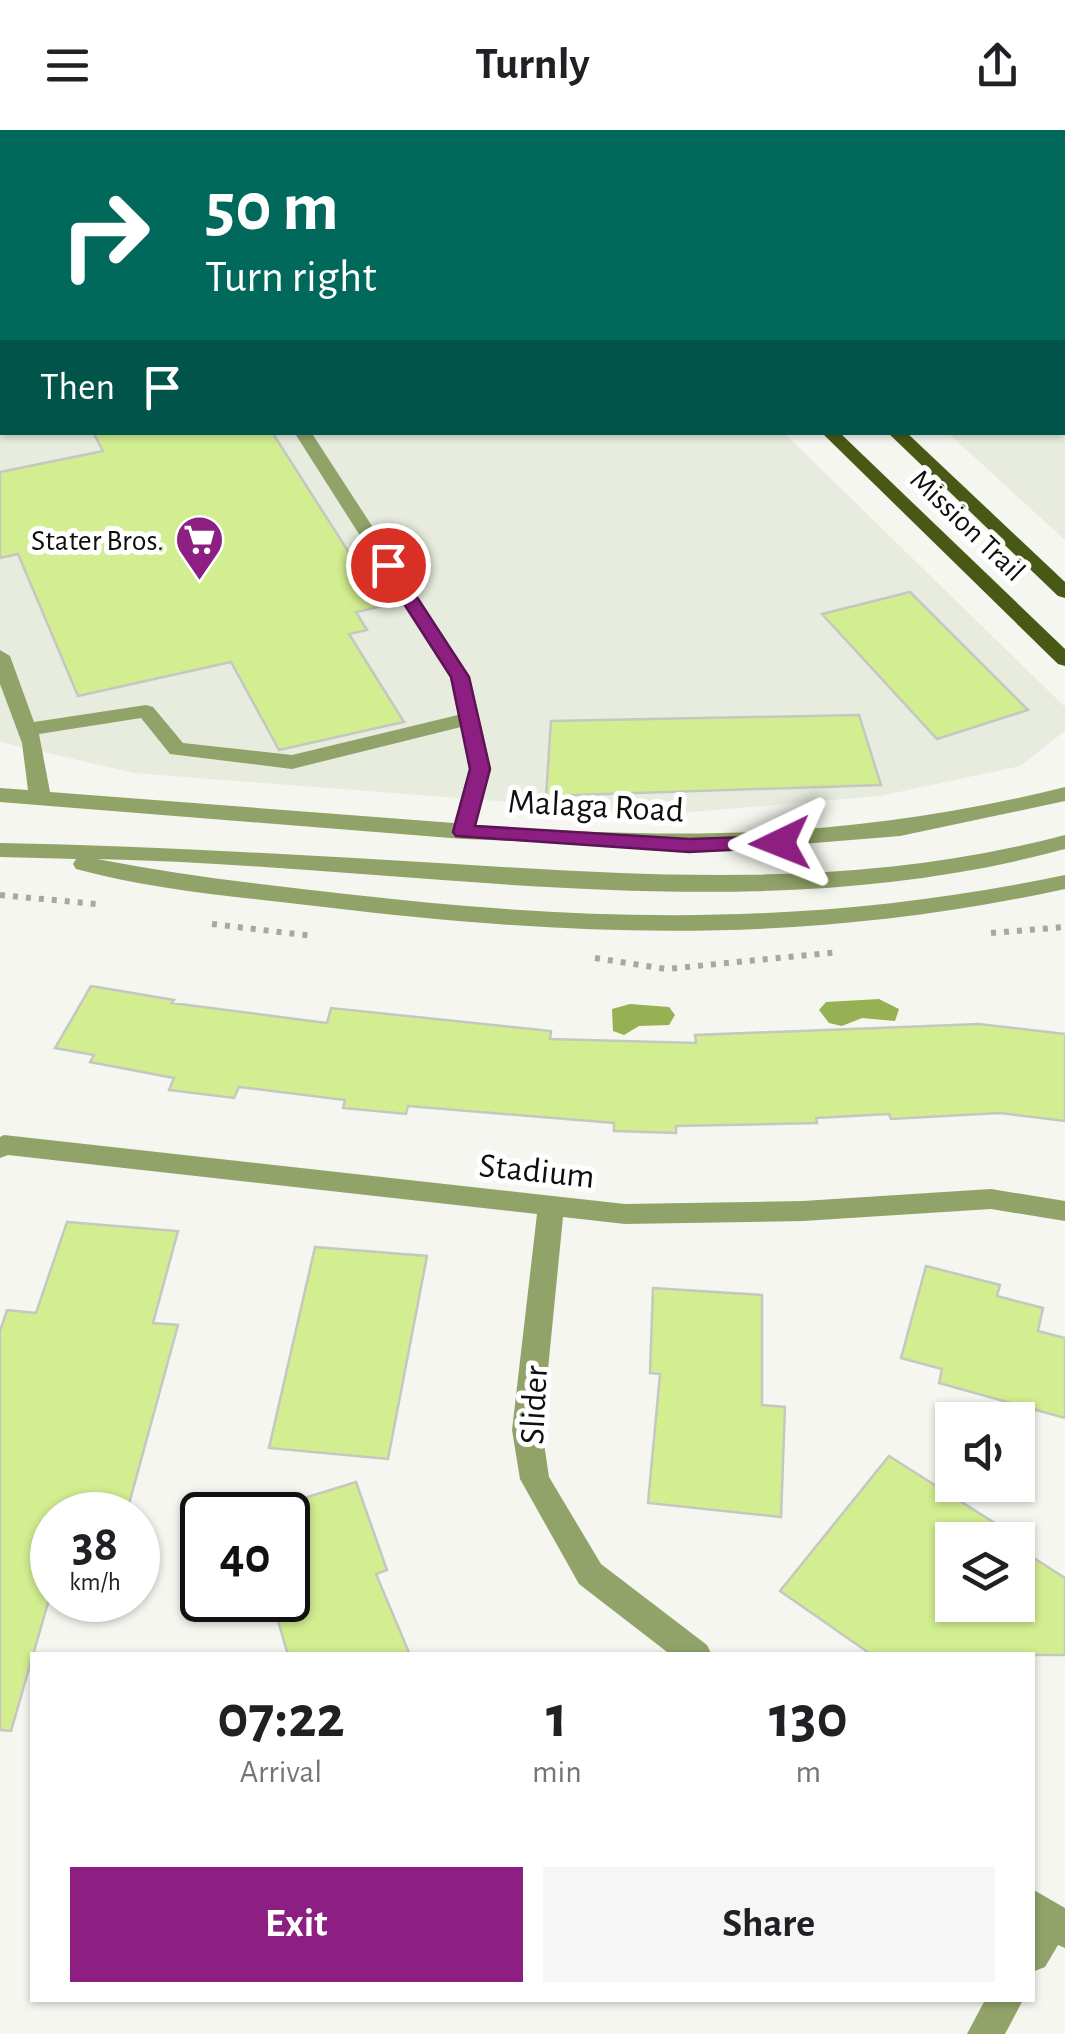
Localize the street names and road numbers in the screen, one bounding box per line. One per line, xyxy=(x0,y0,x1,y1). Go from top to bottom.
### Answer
street label: Mission Trail xyxy=(904,464,1030,587)
street label: Malaga Road xyxy=(507,784,685,829)
street label: Stadium xyxy=(477,1148,596,1195)
street label: Slider xyxy=(515,1364,554,1445)

